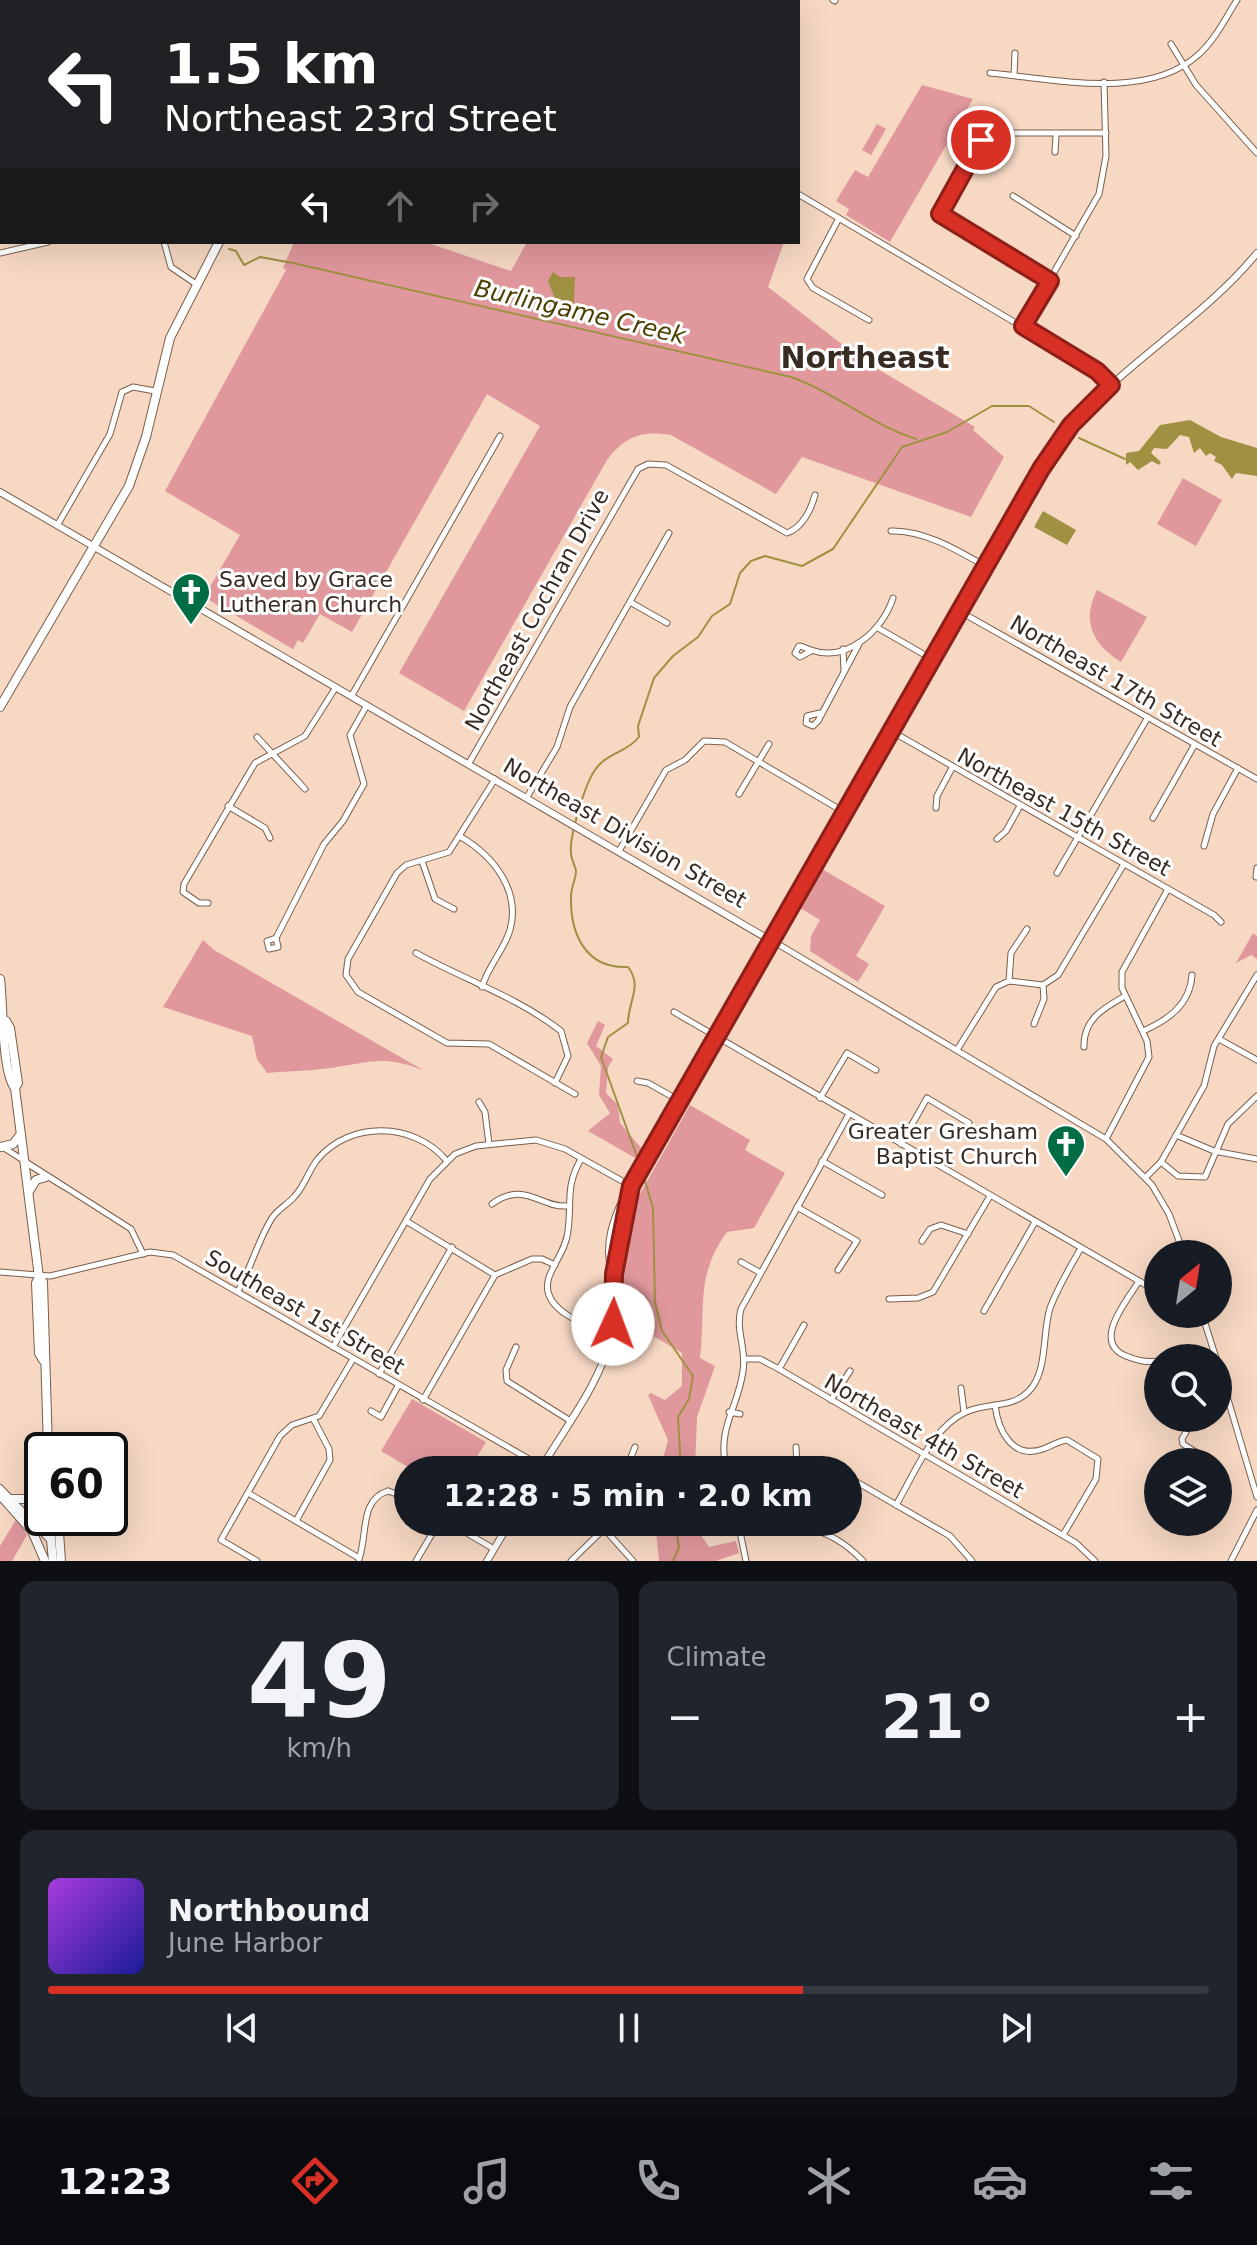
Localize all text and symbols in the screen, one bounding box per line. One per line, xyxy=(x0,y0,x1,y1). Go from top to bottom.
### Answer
text: 1.5 km xyxy=(164,31,378,96)
icon: left xyxy=(32,32,136,136)
text: Northeast 23rd Street xyxy=(164,98,557,139)
pin xyxy=(947,106,1015,174)
icon: arrive xyxy=(959,118,1003,162)
icon: left xyxy=(294,184,338,228)
icon: ahead xyxy=(378,184,422,228)
icon: right xyxy=(462,184,506,228)
water label: Burlingame Creek xyxy=(472,274,689,350)
district label: Northeast xyxy=(781,340,950,375)
street label: Northeast Cochran Drive xyxy=(460,485,614,735)
place label: Saved by Grace Lutheran Church xyxy=(219,567,402,617)
church icon: Saved by Grace Lutheran Church xyxy=(170,571,212,626)
street label: Northeast 17th Street xyxy=(1006,610,1227,752)
street label: Northeast 15th Street xyxy=(953,743,1175,881)
street label: Northeast Division Street xyxy=(499,753,751,913)
place label: Greater Gresham Baptist Church xyxy=(848,1119,1038,1169)
church icon: Greater Gresham Baptist Church xyxy=(1045,1123,1087,1178)
north arrow xyxy=(1144,1240,1232,1328)
map controls xyxy=(1144,1240,1232,1536)
street label: Southeast 1st Street xyxy=(201,1245,409,1380)
position arrow xyxy=(571,1282,655,1366)
button: search xyxy=(1144,1344,1232,1432)
street label: Northeast 4th Street xyxy=(820,1369,1028,1504)
speed limit sign: 60 xyxy=(24,1432,128,1536)
button: layers xyxy=(1144,1448,1232,1536)
text: 12:28 · 5 min · 2.0 km xyxy=(443,1478,813,1513)
text: 49 xyxy=(247,1620,392,1742)
text: Climate xyxy=(667,1642,767,1672)
text: 21° xyxy=(881,1682,995,1752)
text: − xyxy=(667,1691,703,1742)
text: + xyxy=(1172,1691,1209,1742)
text: km/h xyxy=(286,1733,352,1763)
text: Northbound xyxy=(168,1893,371,1928)
text: June Harbor xyxy=(168,1928,322,1958)
icon: previous xyxy=(220,2006,264,2050)
icon: pause xyxy=(607,2006,651,2050)
icon: next xyxy=(994,2006,1038,2050)
icon: directions xyxy=(287,2153,343,2209)
icon: music xyxy=(459,2153,515,2209)
icon: phone xyxy=(630,2153,686,2209)
icon: climate xyxy=(801,2153,857,2209)
icon: car xyxy=(972,2153,1028,2209)
icon: filters xyxy=(1143,2153,1199,2209)
text: 12:23 xyxy=(58,2161,172,2202)

